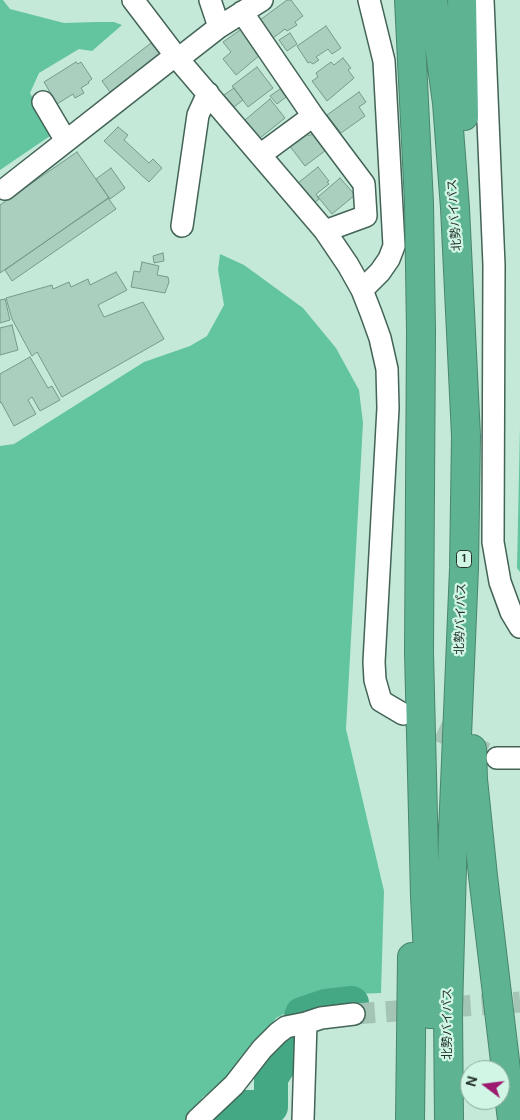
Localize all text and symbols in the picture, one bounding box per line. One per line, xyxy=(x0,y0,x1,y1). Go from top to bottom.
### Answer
street label: 北勢バイパス xyxy=(445,179,465,251)
road number: 1 xyxy=(456,550,472,568)
street label: 北勢バイパス xyxy=(453,583,469,655)
street label: 北勢バイパス xyxy=(441,988,455,1060)
north arrow xyxy=(460,1060,510,1110)
text: N xyxy=(461,1074,481,1089)

